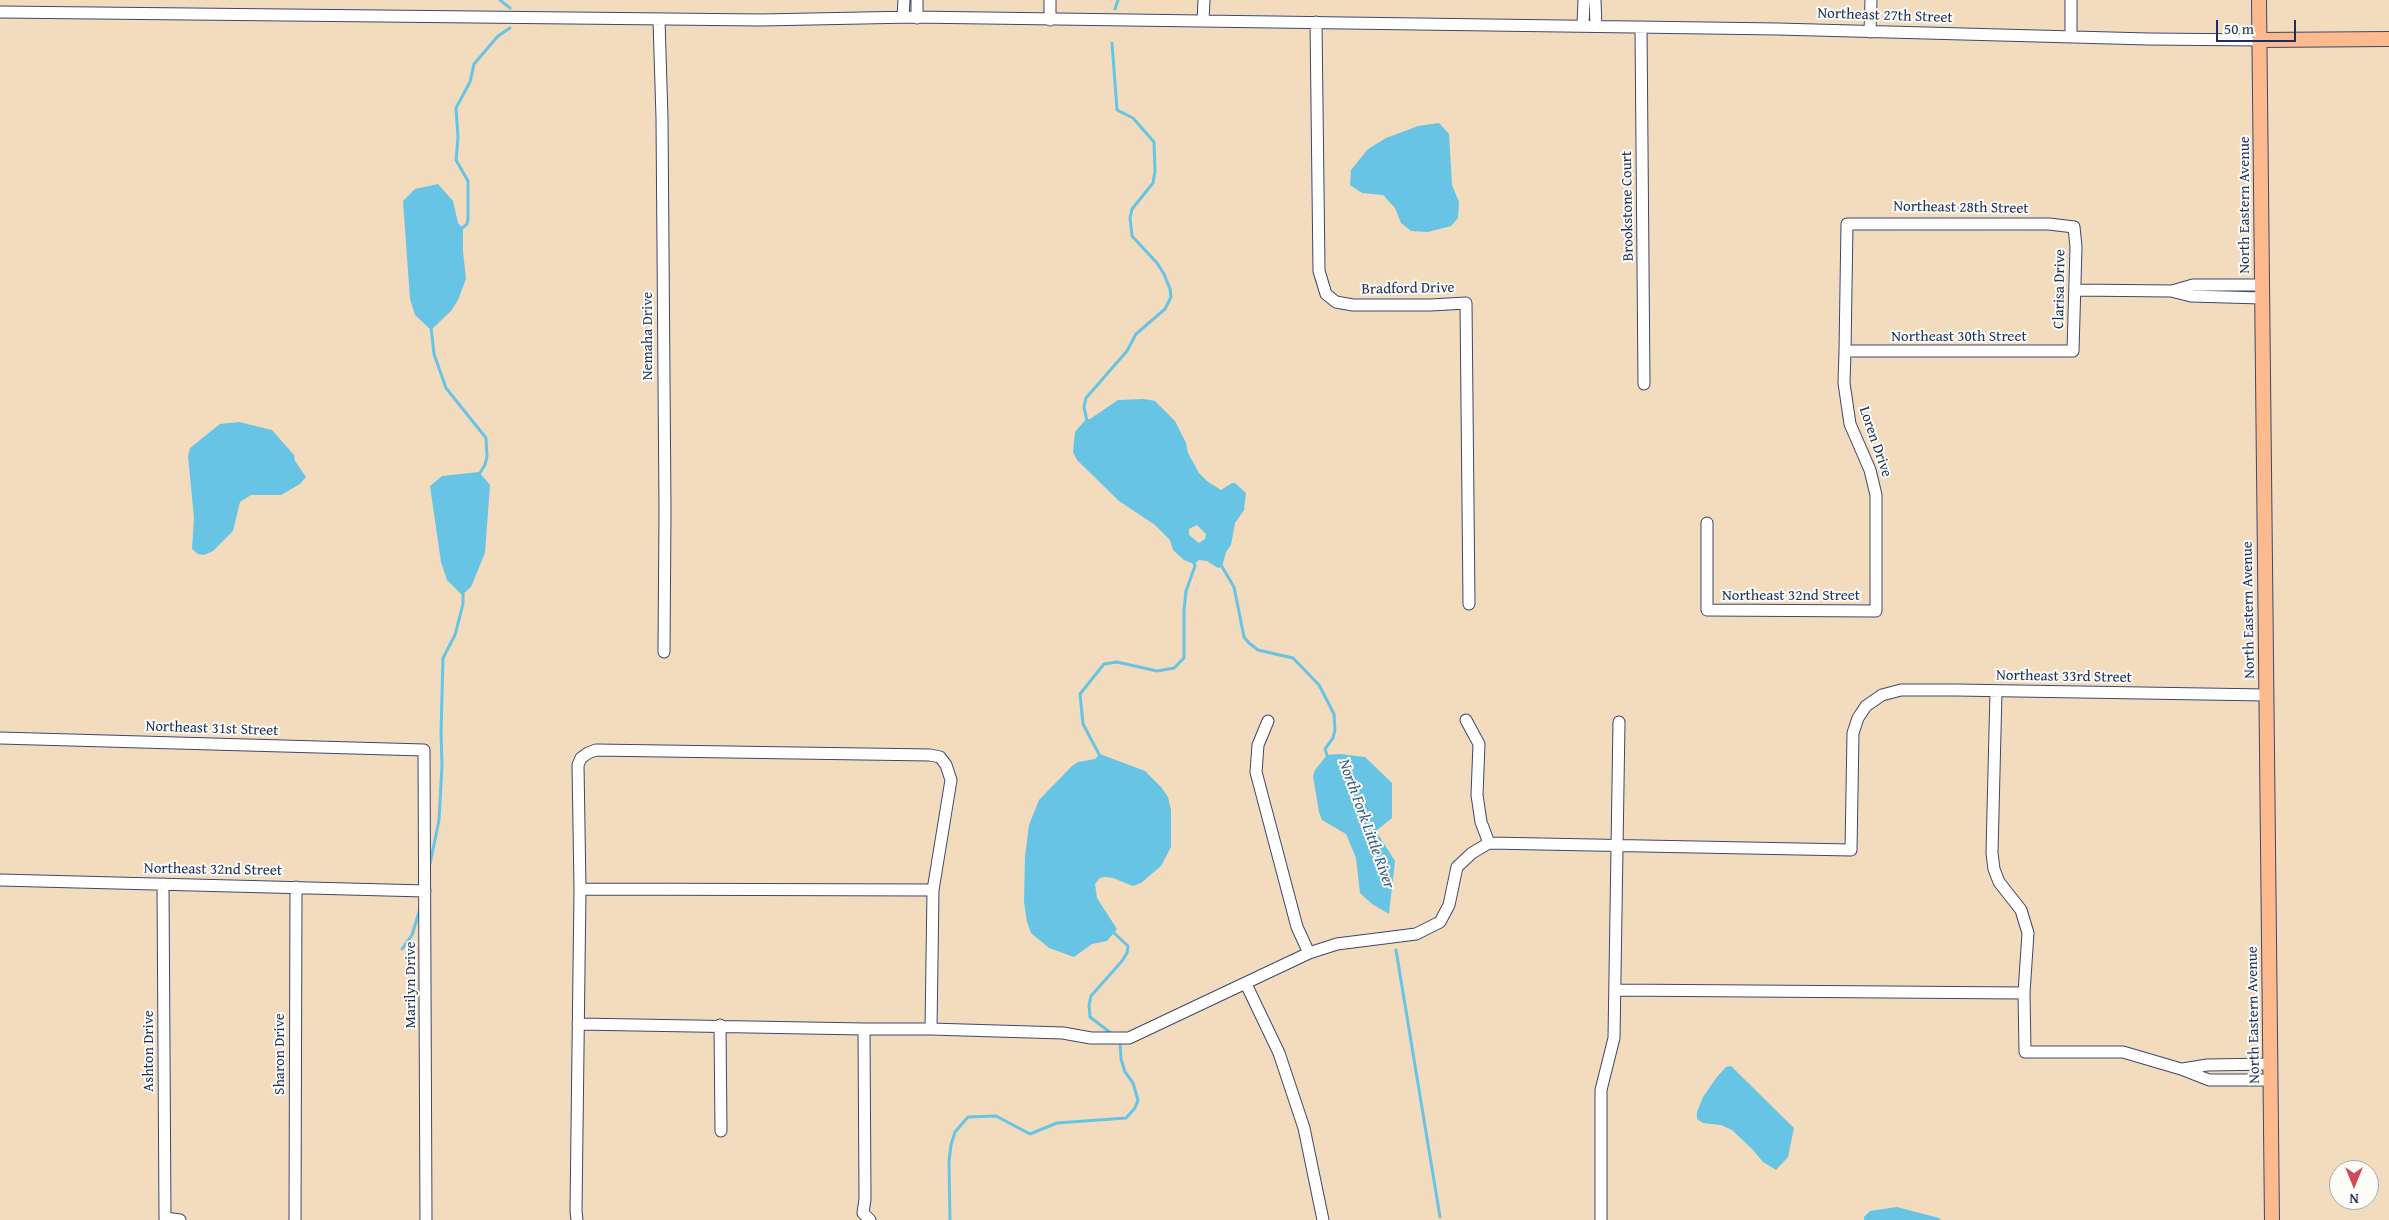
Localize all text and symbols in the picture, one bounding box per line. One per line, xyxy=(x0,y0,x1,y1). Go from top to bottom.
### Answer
street label: Northeast 27th Street xyxy=(1817,5,1953,27)
scale bar xyxy=(2219,10,2299,42)
text: 50 m xyxy=(2224,18,2254,39)
street label: North Eastern Avenue xyxy=(2236,136,2254,274)
street label: Brookstone Court xyxy=(1618,151,1638,261)
street label: Northeast 28th Street xyxy=(1893,198,2029,218)
street label: Clarisa Drive xyxy=(2050,249,2070,329)
street label: Bradford Drive xyxy=(1361,279,1455,299)
street label: Nemaha Drive xyxy=(639,292,657,380)
street label: Northeast 30th Street xyxy=(1891,328,2027,346)
street label: Loren Drive xyxy=(1855,404,1895,480)
street label: North Eastern Avenue xyxy=(2239,541,2259,679)
street label: Northeast 32nd Street xyxy=(1722,587,1860,605)
street label: Northeast 33rd Street xyxy=(1996,667,2132,687)
street label: Northeast 31st Street xyxy=(145,718,279,740)
water label: North Fork Little River xyxy=(1334,757,1398,891)
street label: Northeast 32nd Street xyxy=(144,860,282,880)
street label: Marilyn Drive xyxy=(402,942,420,1028)
street label: North Eastern Avenue xyxy=(2244,946,2264,1084)
street label: Ashton Drive xyxy=(140,1010,158,1092)
street label: Sharon Drive xyxy=(271,1013,289,1095)
north arrow xyxy=(2329,1160,2379,1210)
text: N xyxy=(2349,1189,2359,1209)

